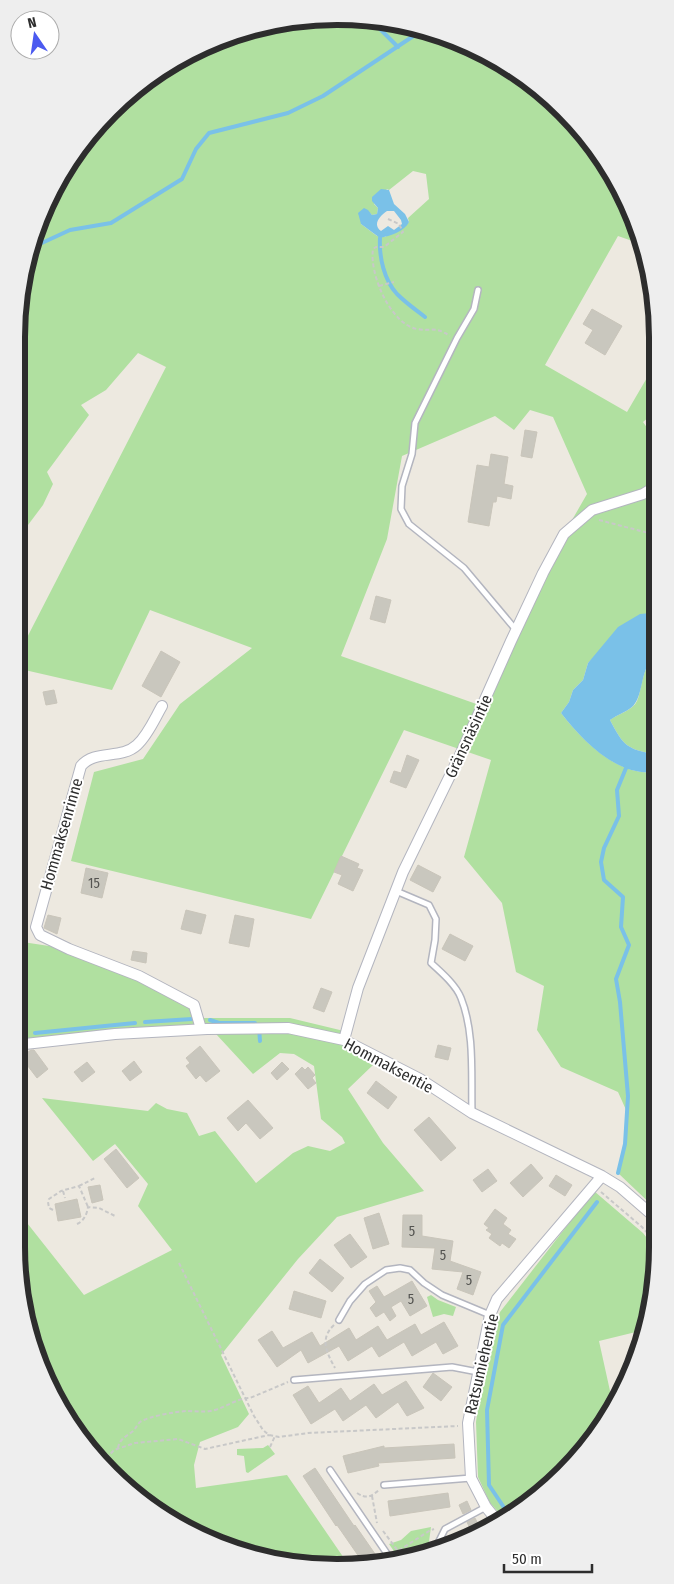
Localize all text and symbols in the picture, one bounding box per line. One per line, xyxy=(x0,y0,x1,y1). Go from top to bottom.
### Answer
north arrow xyxy=(10,10,60,60)
text: N xyxy=(26,14,38,32)
street label: Gränsnäsintie xyxy=(441,691,496,781)
street label: Hommaksenrinne xyxy=(36,776,87,892)
house number: 15 xyxy=(88,875,100,892)
street label: Hommaksentie xyxy=(341,1034,437,1097)
house number: 5 xyxy=(409,1223,415,1240)
house number: 5 xyxy=(440,1247,446,1264)
house number: 5 xyxy=(466,1272,472,1289)
house number: 5 xyxy=(408,1291,414,1308)
street label: Ratsumiehentie xyxy=(461,1312,502,1416)
scale bar xyxy=(504,1542,592,1574)
text: 50 m xyxy=(512,1550,542,1568)

